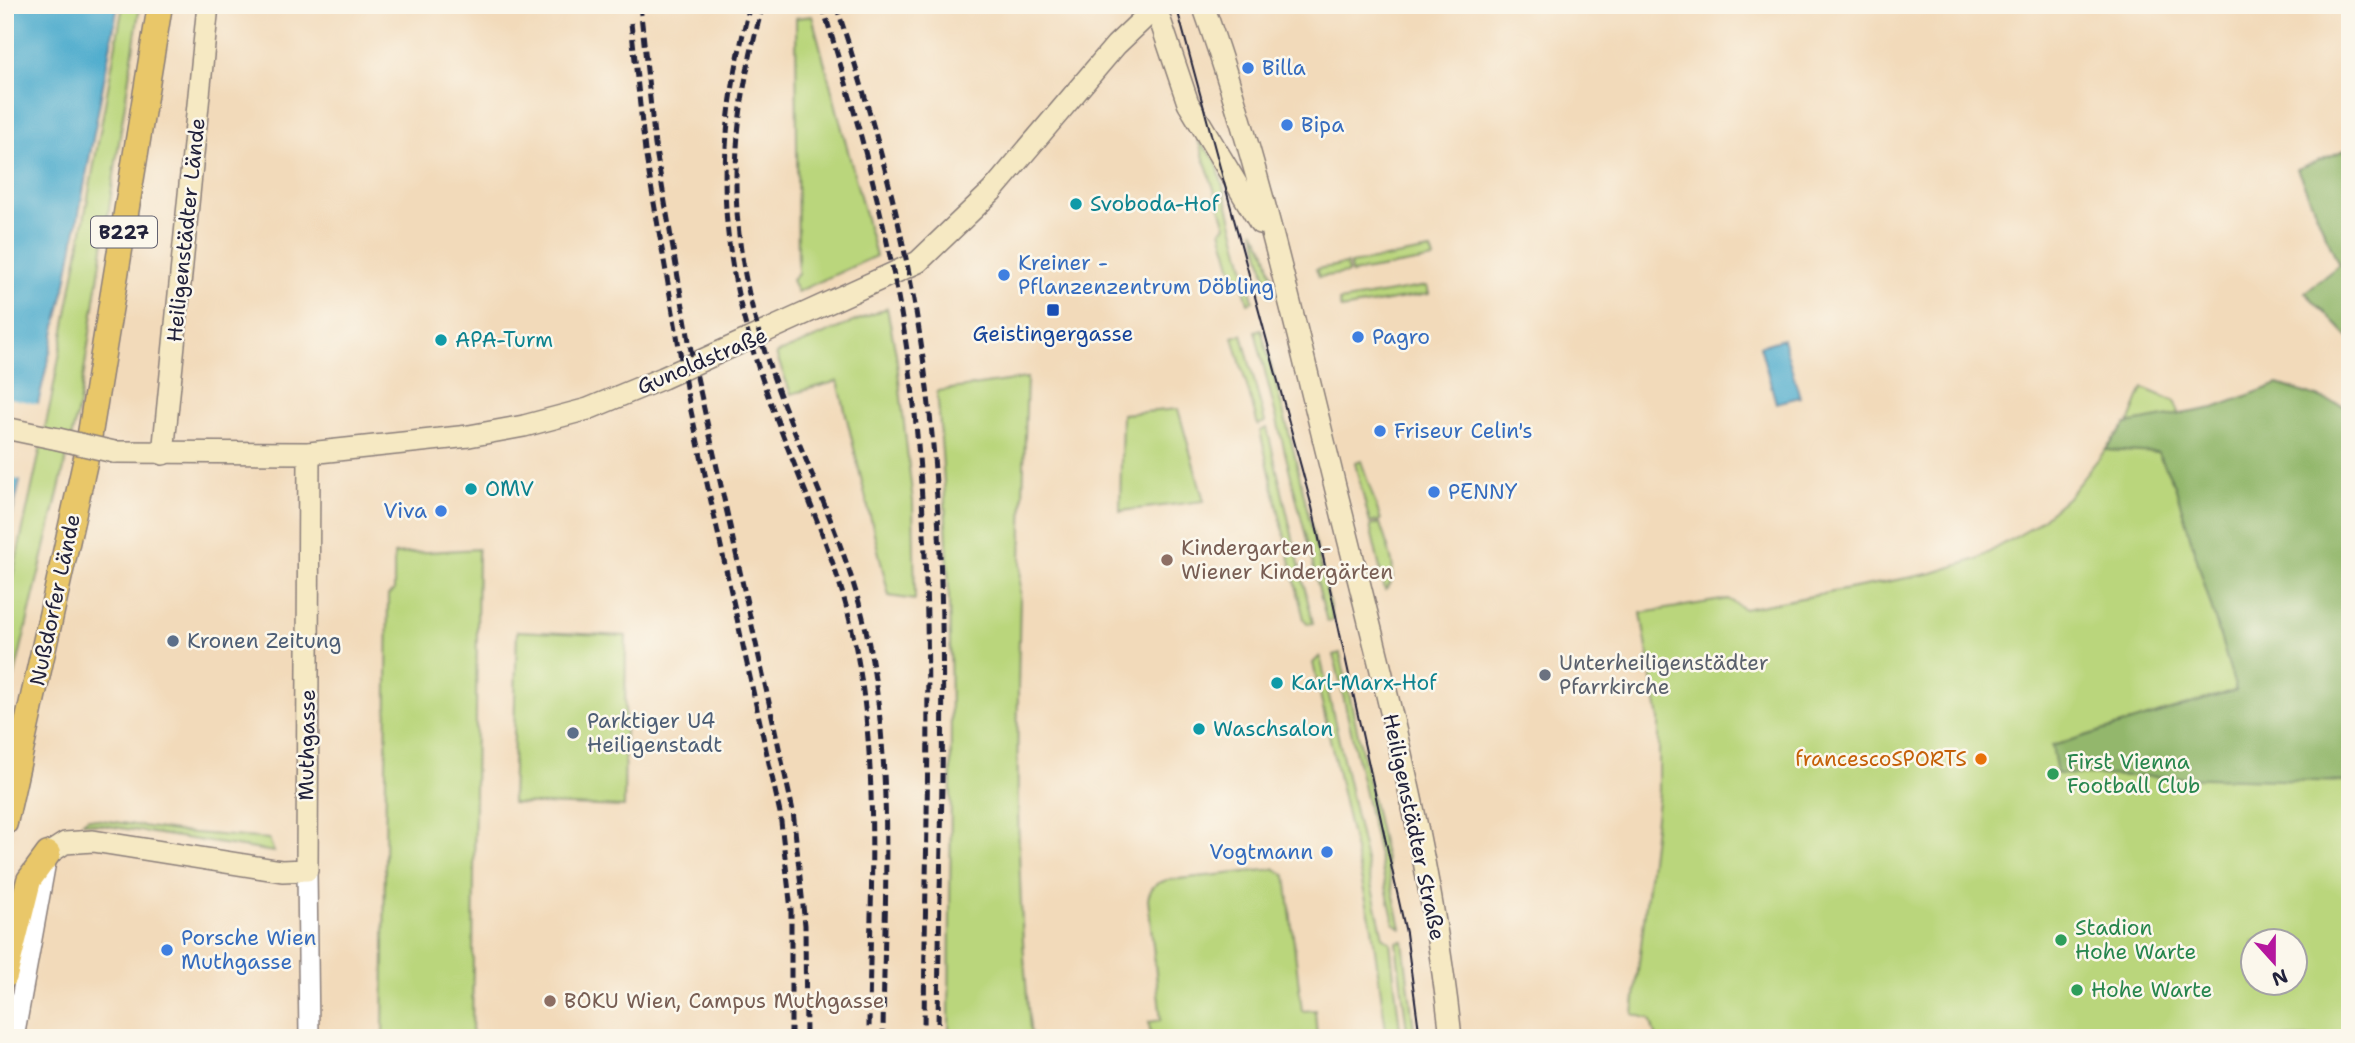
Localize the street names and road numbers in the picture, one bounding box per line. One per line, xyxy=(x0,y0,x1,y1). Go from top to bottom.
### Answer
street label: Heiligenstädter Lände xyxy=(160,116,212,344)
road number: B227 xyxy=(91,216,157,248)
street label: Gunoldstraße xyxy=(633,321,771,401)
street label: Nußdorfer Lände xyxy=(23,512,87,688)
street label: Muthgasse xyxy=(292,689,322,801)
street label: Heiligenstädter Straße xyxy=(1376,711,1452,943)

